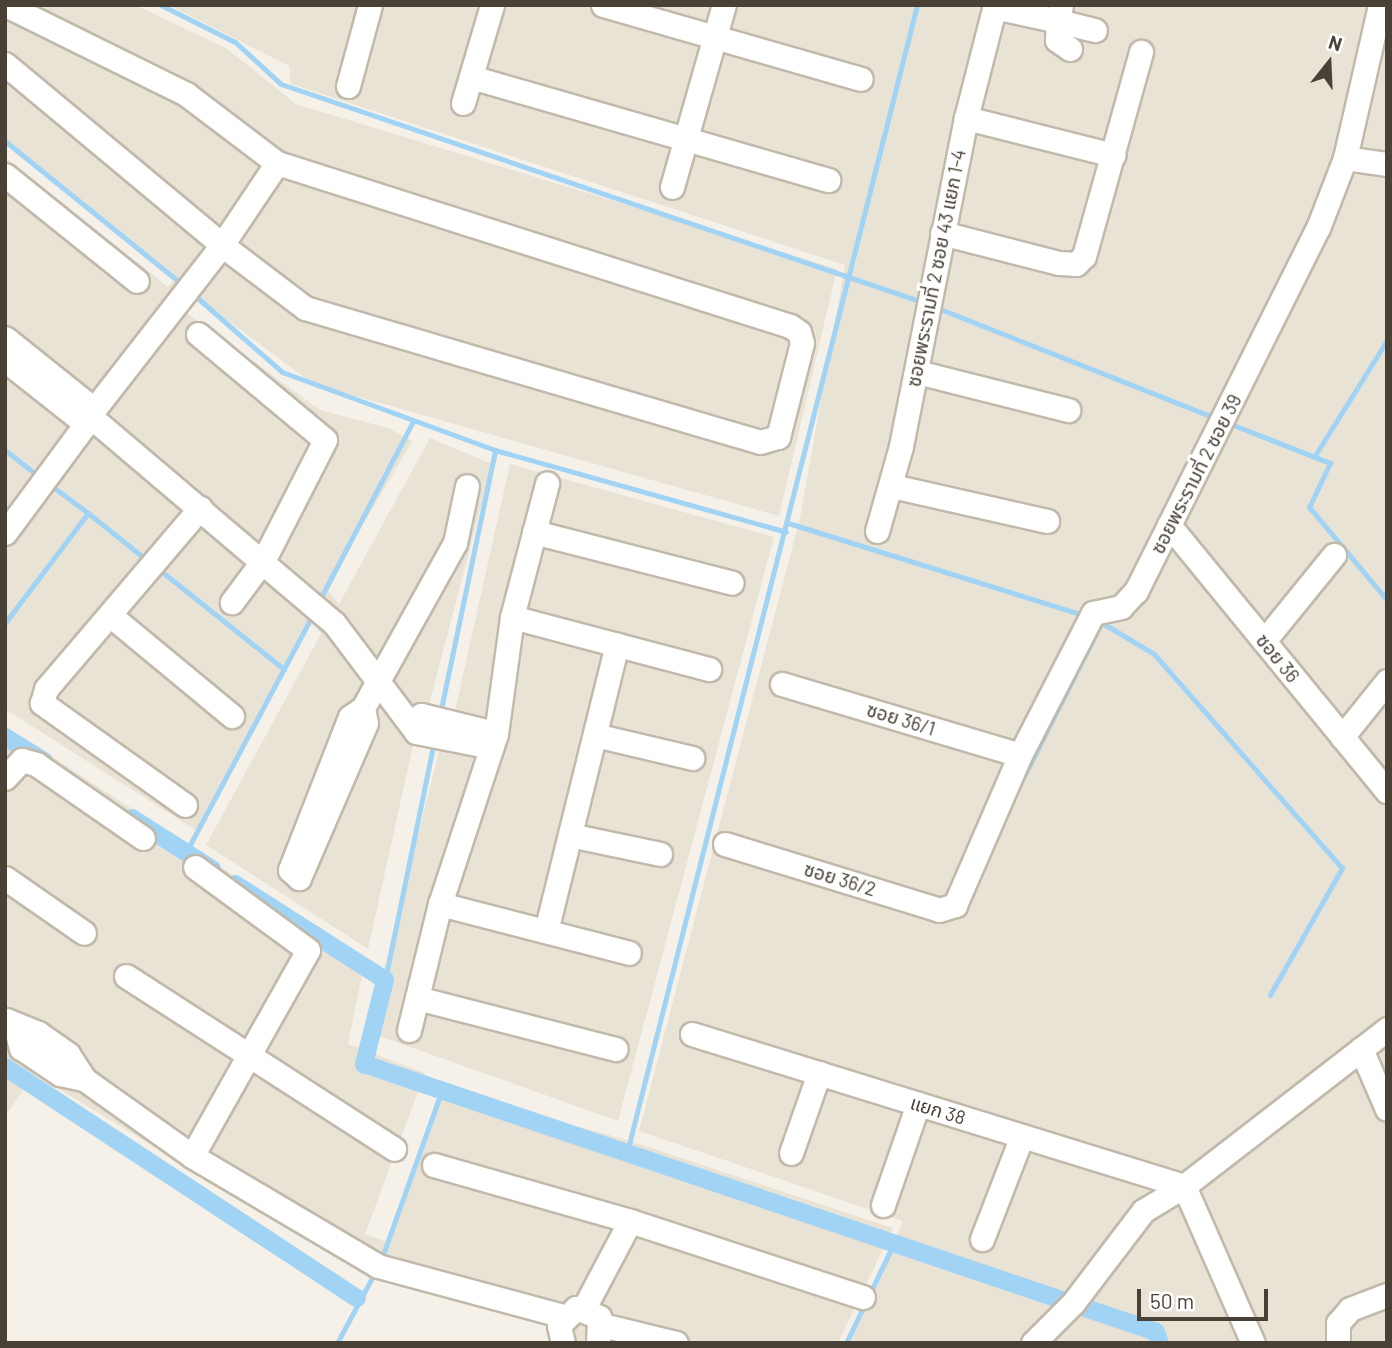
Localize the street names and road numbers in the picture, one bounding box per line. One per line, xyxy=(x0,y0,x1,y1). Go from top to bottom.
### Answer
street label: ซอยพระรามที่ 2 ซอย 43 แยก 1-4 xyxy=(902,147,970,389)
street label: ซอยพระรามที่ 2 ซอย 39 xyxy=(1146,390,1246,558)
street label: ซอย 36 xyxy=(1251,629,1305,687)
street label: ซอย 36/1 xyxy=(864,698,938,740)
street label: ซอย 36/2 xyxy=(801,857,879,901)
street label: แยก 38 xyxy=(908,1091,968,1129)

